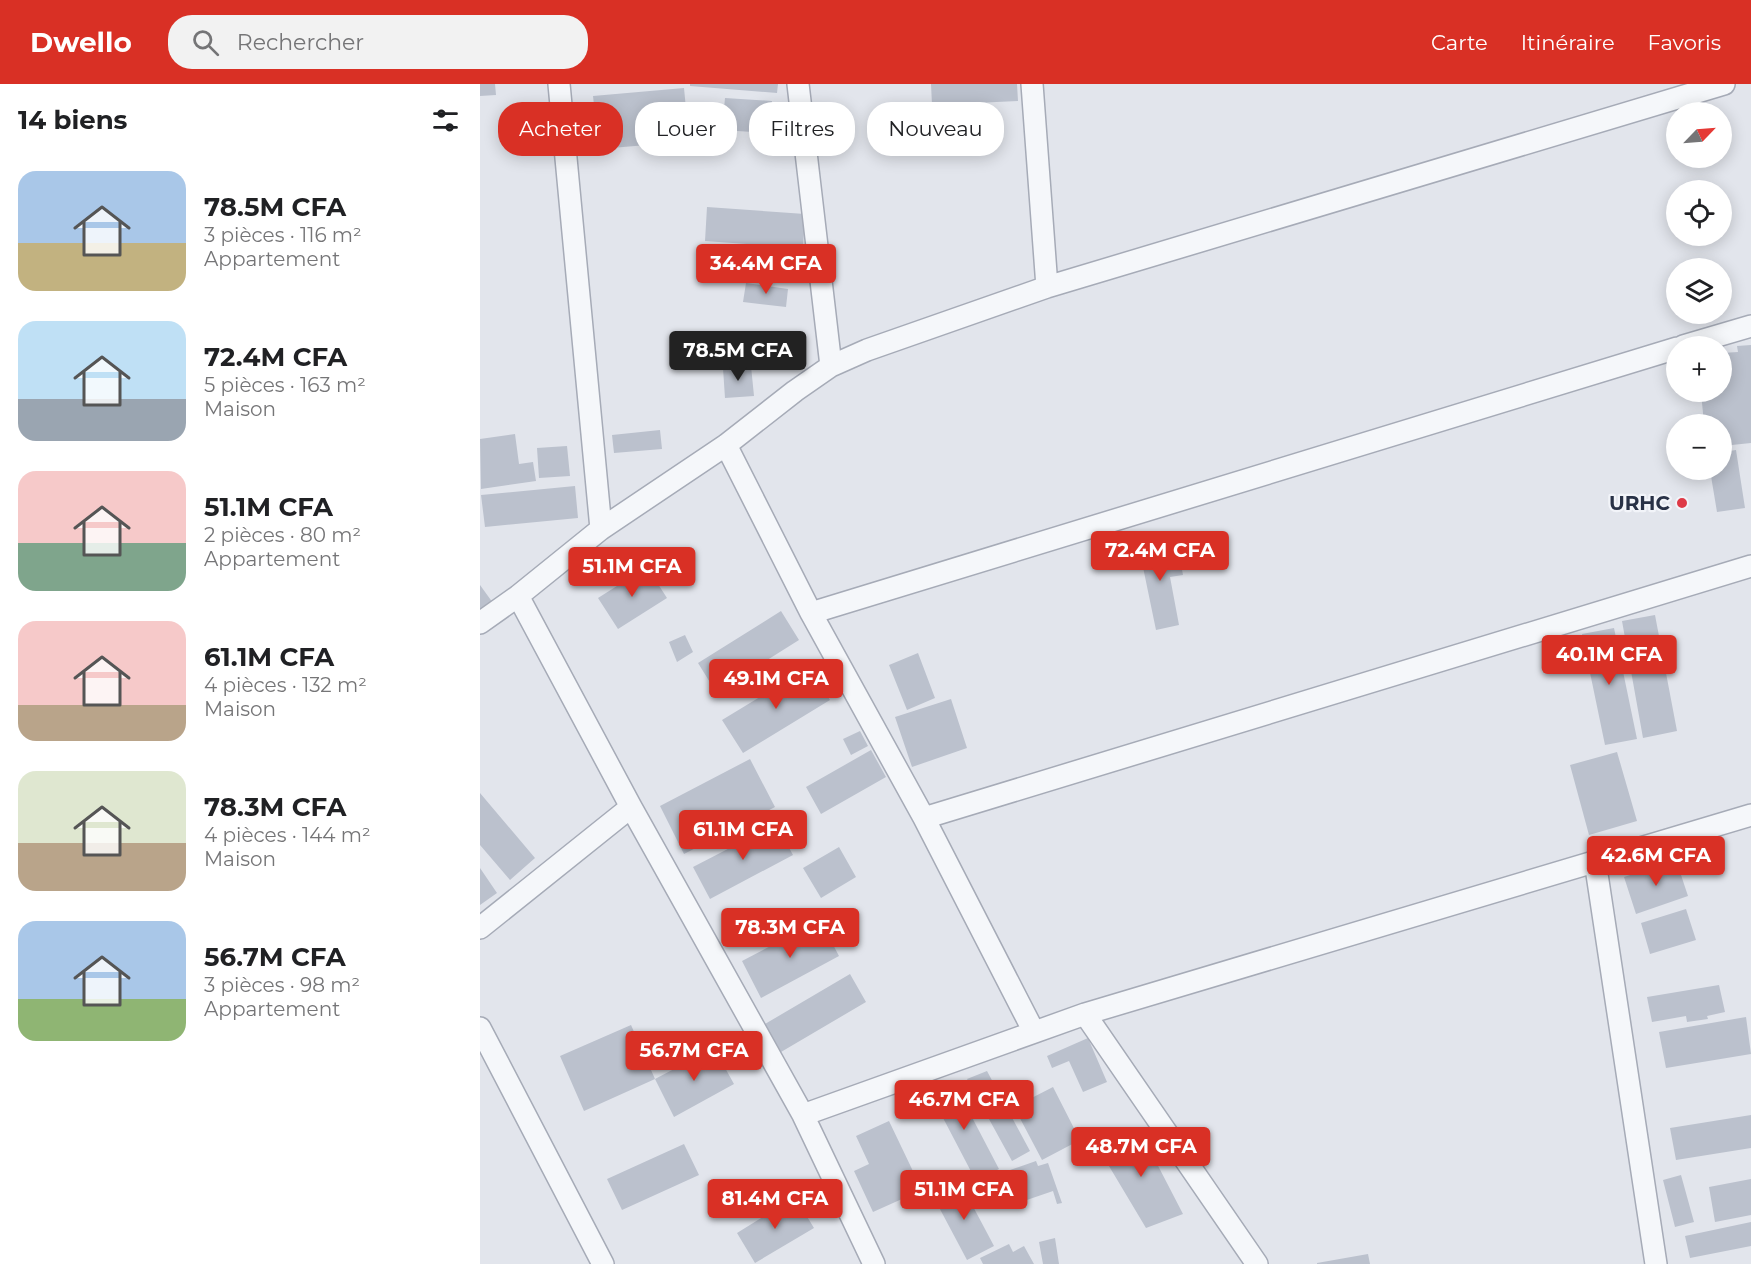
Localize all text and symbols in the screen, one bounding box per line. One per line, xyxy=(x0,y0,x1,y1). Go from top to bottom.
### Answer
search box xyxy=(168,15,588,69)
text: Dwello xyxy=(30,25,132,59)
icon: search xyxy=(189,26,222,59)
text: Rechercher xyxy=(237,29,364,56)
text: Carte xyxy=(1431,30,1488,55)
text: Itinéraire xyxy=(1521,30,1615,55)
text: Favoris xyxy=(1648,30,1721,55)
chip: Acheter xyxy=(498,102,623,156)
chip: Louer xyxy=(635,102,737,156)
chip: Filtres xyxy=(749,102,855,156)
chip: Nouveau xyxy=(867,102,1004,156)
north arrow xyxy=(1666,102,1732,168)
map controls xyxy=(1666,102,1732,480)
text: 14 biens xyxy=(18,104,127,136)
icon: filters xyxy=(429,104,462,137)
button: locate xyxy=(1666,180,1732,246)
text: 78.5M CFA xyxy=(204,191,346,223)
icon: home xyxy=(66,195,138,267)
text: 3 pièces · 116 m² xyxy=(204,223,362,247)
pin: 34.4M CFA xyxy=(697,244,835,295)
text: Appartement xyxy=(204,247,340,271)
text: 34.4M CFA xyxy=(710,251,822,275)
button: layers xyxy=(1666,258,1732,324)
pin: 78.5M CFA xyxy=(669,331,807,382)
button: + xyxy=(1666,336,1732,402)
text: 78.5M CFA xyxy=(683,338,793,362)
text: 72.4M CFA xyxy=(204,341,347,373)
icon: home xyxy=(66,345,138,417)
text: 5 pièces · 163 m² xyxy=(204,373,366,397)
text: Maison xyxy=(204,397,276,421)
button: − xyxy=(1666,414,1732,480)
text: 51.1M CFA xyxy=(204,491,333,523)
place label: URHC xyxy=(1609,491,1671,515)
icon: home xyxy=(66,495,138,567)
marker: URHC xyxy=(1675,496,1689,510)
text: 2 pièces · 80 m² xyxy=(204,523,361,547)
pin: 72.4M CFA xyxy=(1091,531,1229,582)
text: 72.4M CFA xyxy=(1105,538,1215,562)
text: Appartement xyxy=(204,547,340,571)
pin: 51.1M CFA xyxy=(563,547,701,598)
text: 51.1M CFA xyxy=(582,554,682,578)
pin: 40.1M CFA xyxy=(1540,635,1678,686)
text: 61.1M CFA xyxy=(204,641,334,673)
text: 40.1M CFA xyxy=(1556,642,1662,666)
icon: home xyxy=(66,645,138,717)
pin: 49.1M CFA xyxy=(707,659,845,710)
text: 49.1M CFA xyxy=(723,666,829,690)
text: 4 pièces · 132 m² xyxy=(204,673,367,697)
text: Maison xyxy=(204,697,276,721)
text: 78.3M CFA xyxy=(204,791,346,823)
icon: home xyxy=(66,795,138,867)
pin: 61.1M CFA xyxy=(674,810,812,861)
text: 61.1M CFA xyxy=(693,817,793,841)
text: 4 pièces · 144 m² xyxy=(204,823,371,847)
pin: 42.6M CFA xyxy=(1587,836,1725,887)
text: 42.6M CFA xyxy=(1601,843,1711,867)
text: Maison xyxy=(204,847,276,871)
pin: 78.3M CFA xyxy=(721,908,859,959)
text: 78.3M CFA xyxy=(735,915,845,939)
text: 56.7M CFA xyxy=(204,941,346,973)
icon: home xyxy=(66,945,138,1017)
text: 3 pièces · 98 m² xyxy=(204,973,360,997)
text: Appartement xyxy=(204,997,340,1021)
pin: 56.7M CFA xyxy=(625,1031,763,1082)
text: 56.7M CFA xyxy=(640,1038,748,1062)
pin: 46.7M CFA xyxy=(895,1080,1033,1131)
text: 46.7M CFA xyxy=(909,1087,1019,1111)
pin: 48.7M CFA xyxy=(1072,1127,1210,1178)
text: 48.7M CFA xyxy=(1085,1134,1197,1158)
pin: 51.1M CFA xyxy=(895,1170,1033,1221)
text: 51.1M CFA xyxy=(914,1177,1014,1201)
pin: 81.4M CFA xyxy=(706,1179,844,1230)
text: 81.4M CFA xyxy=(722,1186,828,1210)

